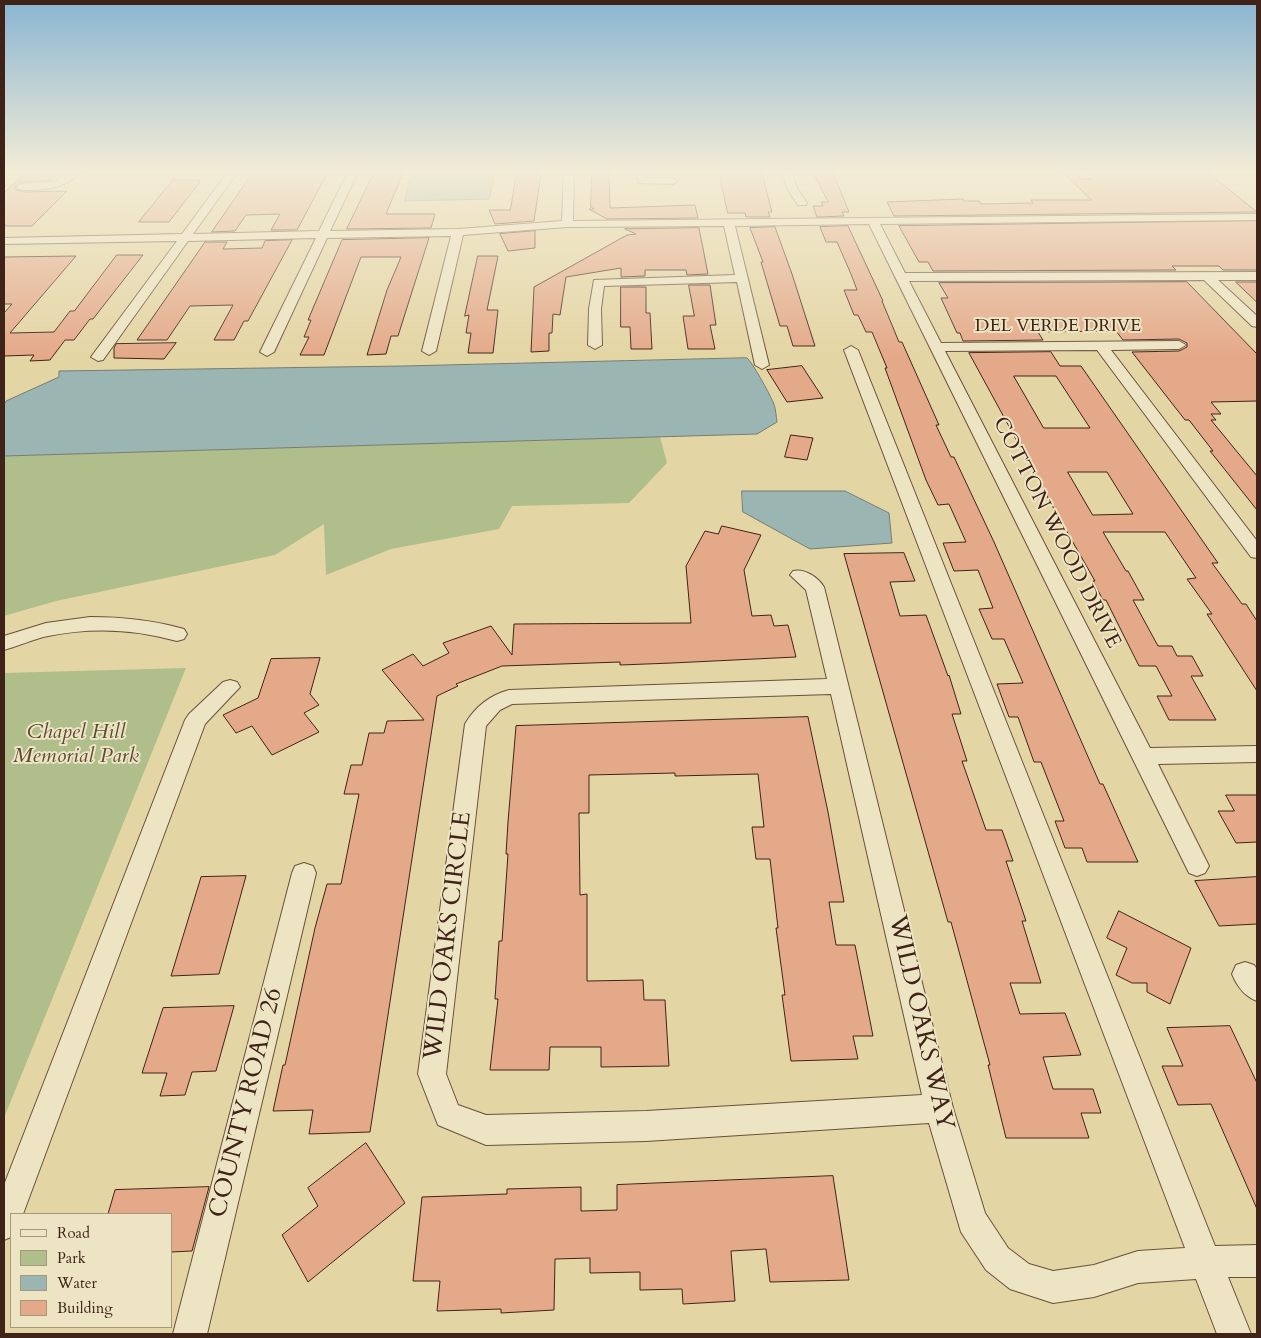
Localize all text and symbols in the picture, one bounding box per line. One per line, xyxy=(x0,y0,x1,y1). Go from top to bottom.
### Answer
street label: DEL VERDE DRIVE xyxy=(975,316,1141,338)
street label: COTTON WOOD DRIVE xyxy=(987,413,1125,653)
park label: Chapel Hill Memorial Park xyxy=(13,720,139,770)
street label: WILD OAKS CIRCLE xyxy=(419,810,479,1062)
street label: WILD OAKS WAY xyxy=(881,913,959,1133)
street label: COUNTY ROAD 26 xyxy=(204,985,290,1221)
legend xyxy=(10,1213,172,1328)
text: Road xyxy=(57,1223,90,1243)
text: Park xyxy=(57,1248,86,1268)
text: Water xyxy=(57,1273,97,1293)
text: Building xyxy=(57,1298,113,1318)

